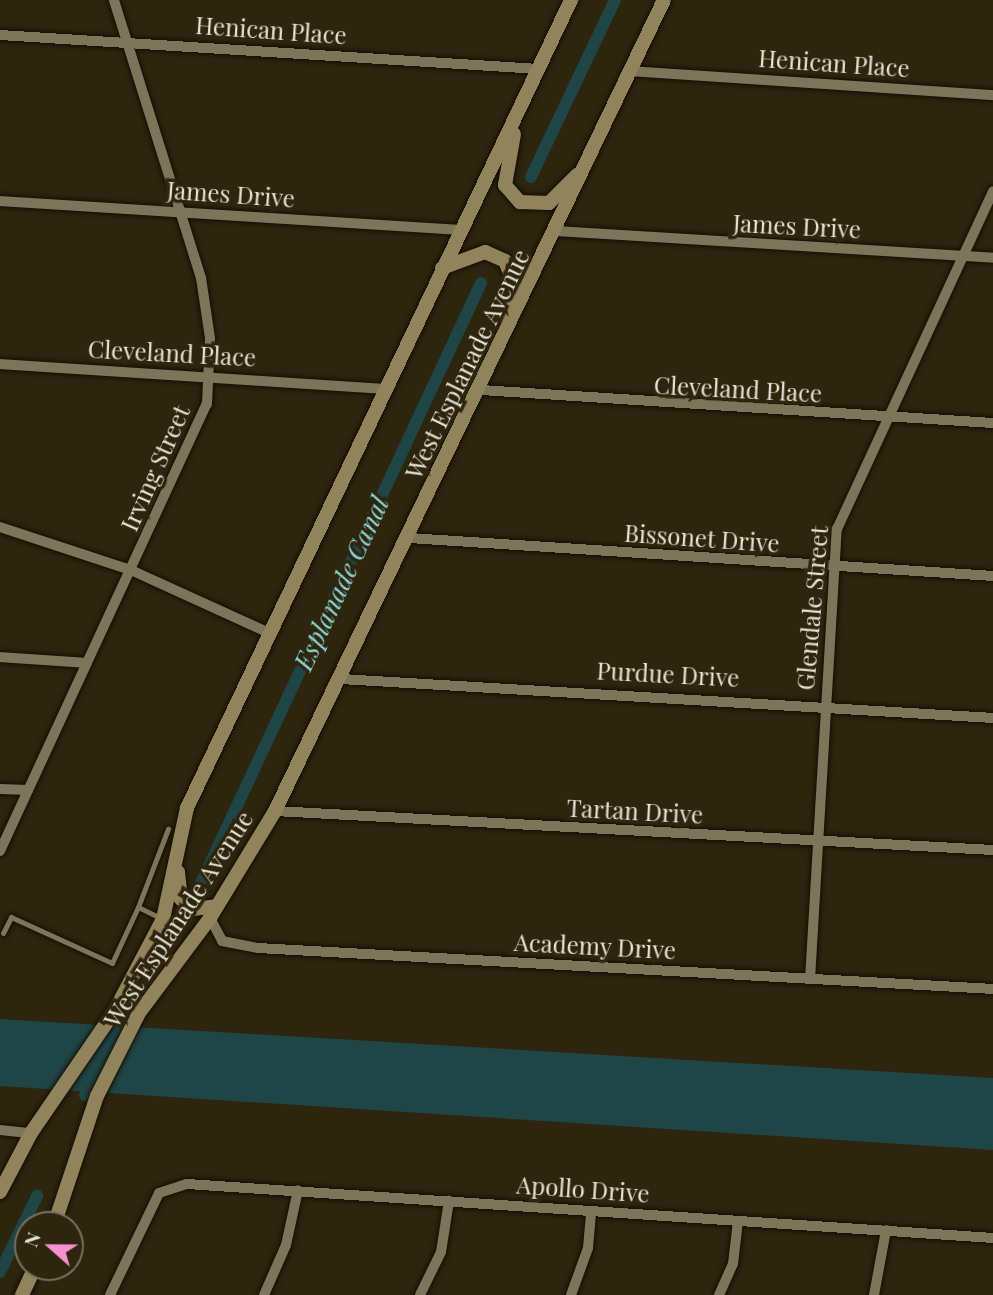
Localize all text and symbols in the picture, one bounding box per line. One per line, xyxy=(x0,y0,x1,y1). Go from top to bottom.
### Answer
street label: Henican Place xyxy=(194,10,348,50)
street label: Henican Place xyxy=(757,43,911,83)
street label: James Drive xyxy=(166,175,296,213)
street label: James Drive xyxy=(732,208,862,244)
street label: West Esplanade Avenue xyxy=(399,244,535,484)
street label: Cleveland Place xyxy=(87,334,257,372)
street label: Cleveland Place xyxy=(653,370,823,408)
street label: Irving Street xyxy=(114,401,196,535)
water label: Esplanade Canal xyxy=(287,491,395,675)
street label: Bissonet Drive xyxy=(623,518,781,558)
street label: Glendale Street xyxy=(790,525,834,691)
street label: Purdue Drive xyxy=(596,656,740,692)
street label: Tartan Drive xyxy=(566,793,704,829)
street label: West Esplanade Avenue xyxy=(97,805,259,1033)
street label: Academy Drive xyxy=(513,927,677,965)
street label: Apollo Drive xyxy=(515,1170,651,1208)
north arrow xyxy=(14,1211,84,1281)
text: N xyxy=(17,1228,46,1250)

